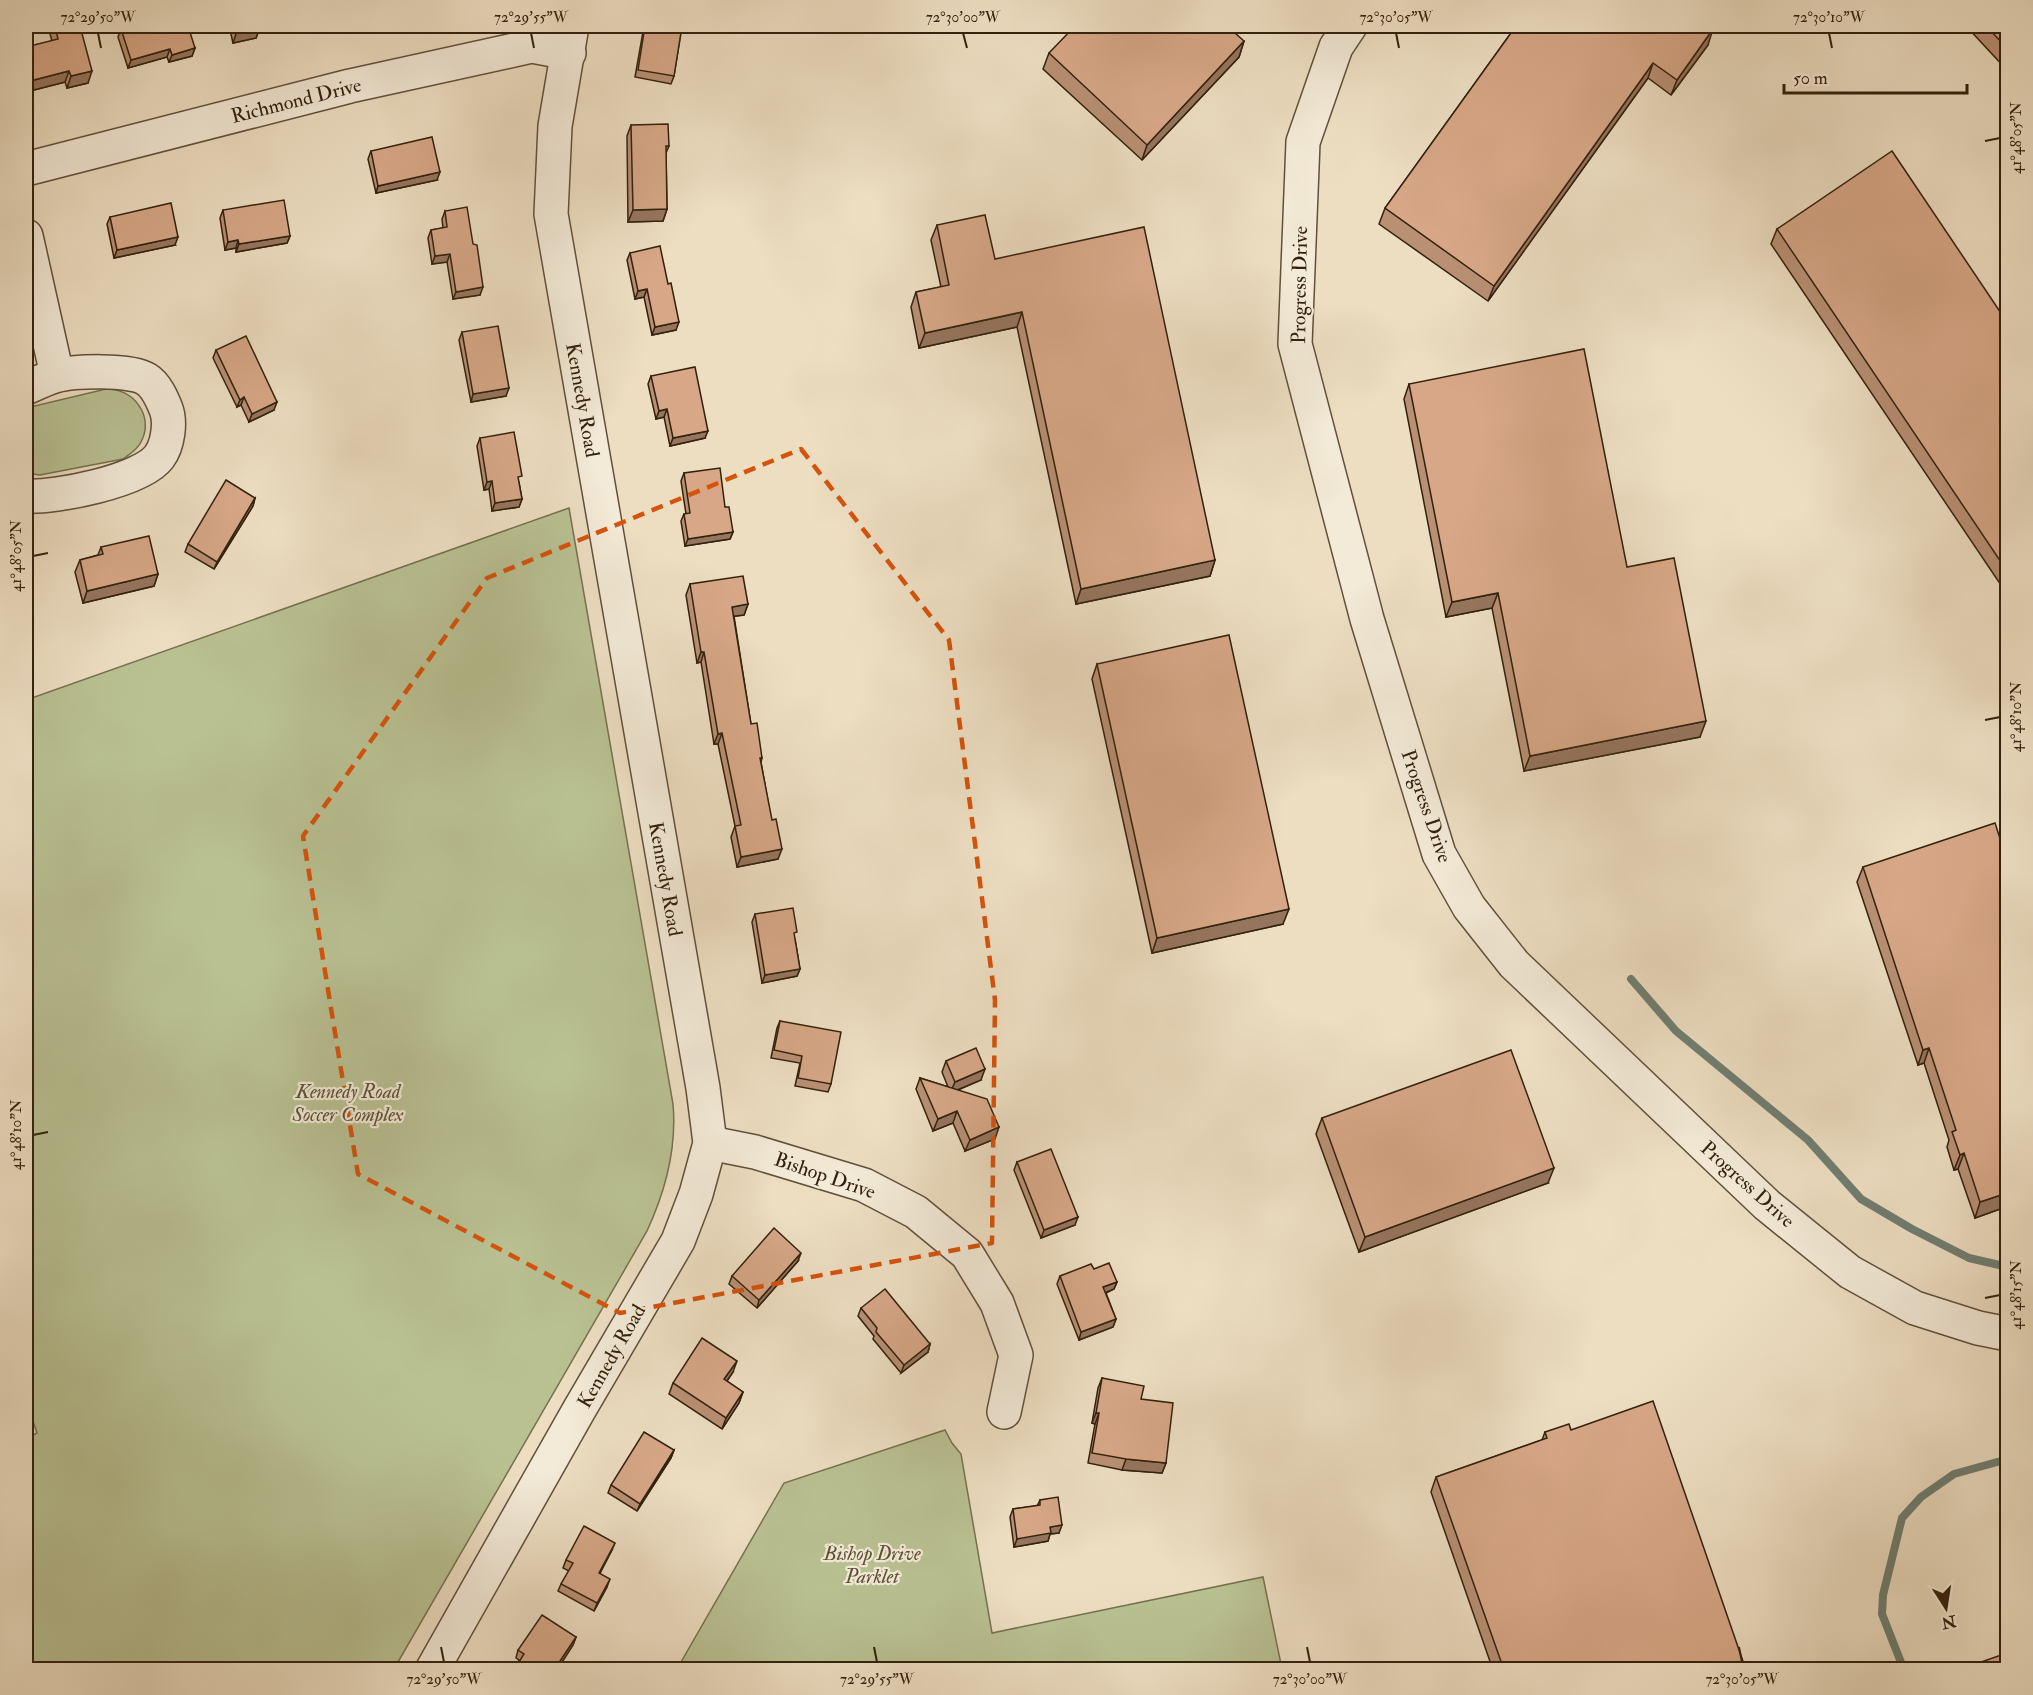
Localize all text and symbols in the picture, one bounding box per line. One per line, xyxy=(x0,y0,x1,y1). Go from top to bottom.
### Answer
text: 72°29'50"W xyxy=(61,8,136,27)
text: 72°29'55"W xyxy=(494,8,569,27)
text: 72°30'00"W xyxy=(926,8,1001,27)
text: 72°30'05"W xyxy=(1359,8,1433,27)
text: 72°30'10"W xyxy=(1793,8,1866,27)
scale bar xyxy=(1784,57,1967,95)
text: 50 m xyxy=(1793,67,1828,90)
street label: Richmond Drive xyxy=(228,72,364,129)
text: 41°48'05"N xyxy=(2007,101,2026,174)
street label: Progress Drive xyxy=(1286,226,1313,344)
street label: Kennedy Road xyxy=(560,341,605,459)
text: 41°48'05"N xyxy=(7,519,26,592)
text: 41°48'10"N xyxy=(2007,681,2026,752)
street label: Progress Drive xyxy=(1396,746,1458,866)
street label: Kennedy Road xyxy=(643,820,688,938)
park label: Kennedy Road Soccer Complex xyxy=(292,1079,404,1127)
text: 41°48'10"N xyxy=(7,1099,26,1170)
street label: Progress Drive xyxy=(1696,1136,1800,1233)
street label: Bishop Drive xyxy=(771,1147,879,1205)
text: 41°48'15"N xyxy=(2007,1260,2026,1330)
street label: Kennedy Road xyxy=(572,1300,651,1413)
park label: Bishop Drive Parklet xyxy=(822,1541,921,1589)
north arrow xyxy=(1916,1578,1976,1638)
text: N xyxy=(1939,1610,1959,1633)
text: 72°29'50"W xyxy=(407,1670,482,1689)
text: 72°29'55"W xyxy=(840,1670,915,1689)
text: 72°30'00"W xyxy=(1273,1670,1348,1689)
text: 72°30'05"W xyxy=(1705,1670,1779,1689)

